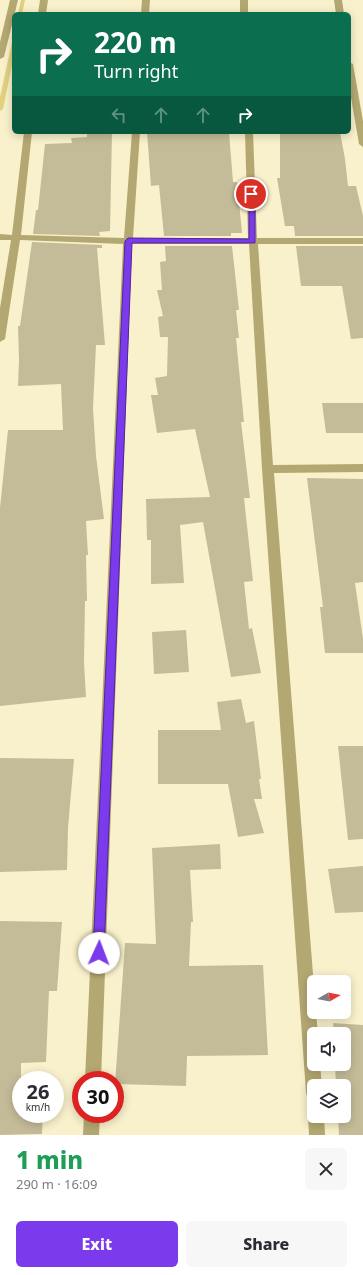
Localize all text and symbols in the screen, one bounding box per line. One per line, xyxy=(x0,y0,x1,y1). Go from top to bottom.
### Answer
text: 220 m xyxy=(94,23,177,61)
icon: right xyxy=(28,28,80,80)
text: Turn right xyxy=(94,59,178,83)
icon: left xyxy=(108,104,130,126)
icon: ahead xyxy=(150,104,172,126)
icon: ahead xyxy=(192,104,214,126)
icon: right xyxy=(234,104,256,126)
pin xyxy=(234,177,268,211)
icon: arrive xyxy=(240,183,262,205)
position arrow xyxy=(78,932,120,974)
north arrow xyxy=(307,975,351,1019)
map controls xyxy=(307,975,351,1123)
button: sound xyxy=(307,1027,351,1071)
speed limit sign: 30 xyxy=(72,1071,124,1123)
text: 26 xyxy=(27,1078,49,1105)
button: layers xyxy=(307,1079,351,1123)
text: km/h xyxy=(26,1100,50,1114)
text: 1 min xyxy=(16,1143,83,1176)
button: close xyxy=(305,1148,347,1190)
text: 290 m · 16:09 xyxy=(16,1175,97,1193)
button: Exit xyxy=(16,1221,178,1267)
button: Share xyxy=(186,1221,347,1267)

